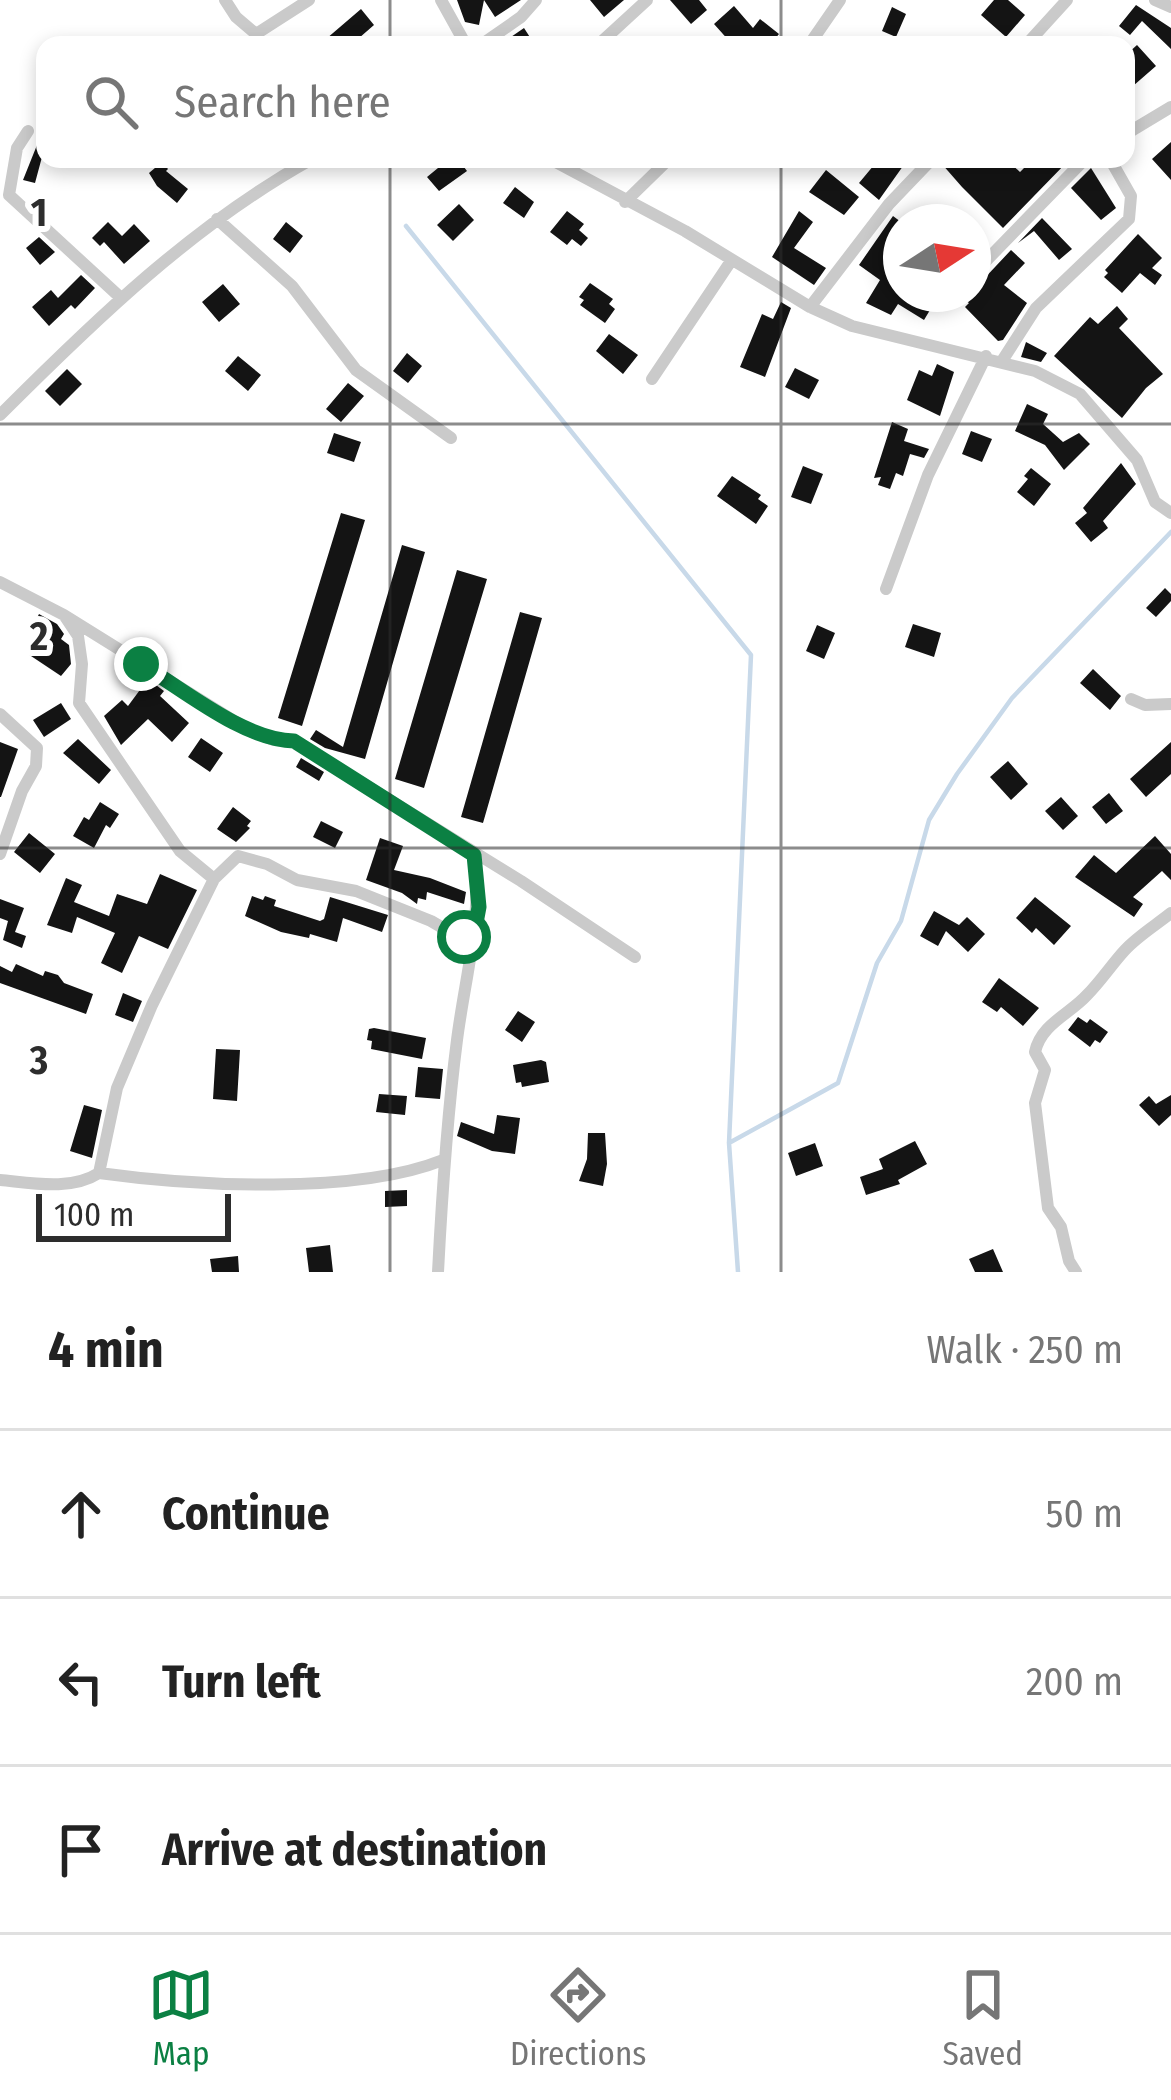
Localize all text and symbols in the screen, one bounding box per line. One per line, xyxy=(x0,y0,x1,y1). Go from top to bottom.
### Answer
search box xyxy=(36,36,1135,168)
icon: search xyxy=(78,69,144,135)
text: Search here xyxy=(174,75,391,129)
text: 1 xyxy=(31,190,47,236)
north arrow xyxy=(883,204,991,312)
text: 2 xyxy=(29,614,48,660)
route end xyxy=(114,637,168,691)
route start xyxy=(437,910,491,964)
text: 3 xyxy=(29,1038,48,1084)
scale bar xyxy=(36,1188,231,1241)
text: 100 m xyxy=(54,1195,134,1235)
text: 4 min xyxy=(48,1319,164,1381)
text: Walk · 250 m xyxy=(927,1327,1123,1373)
icon: ahead xyxy=(48,1481,114,1547)
text: Continue xyxy=(162,1487,330,1541)
text: 50 m xyxy=(1046,1491,1123,1537)
icon: left xyxy=(48,1649,114,1715)
text: Turn left xyxy=(162,1655,321,1709)
text: 200 m xyxy=(1026,1659,1123,1705)
icon: arrive xyxy=(48,1817,114,1883)
text: Arrive at destination xyxy=(162,1823,547,1877)
tab: Map xyxy=(148,1962,214,2074)
tab: Directions xyxy=(510,1962,646,2074)
tab: Saved xyxy=(942,1962,1023,2074)

